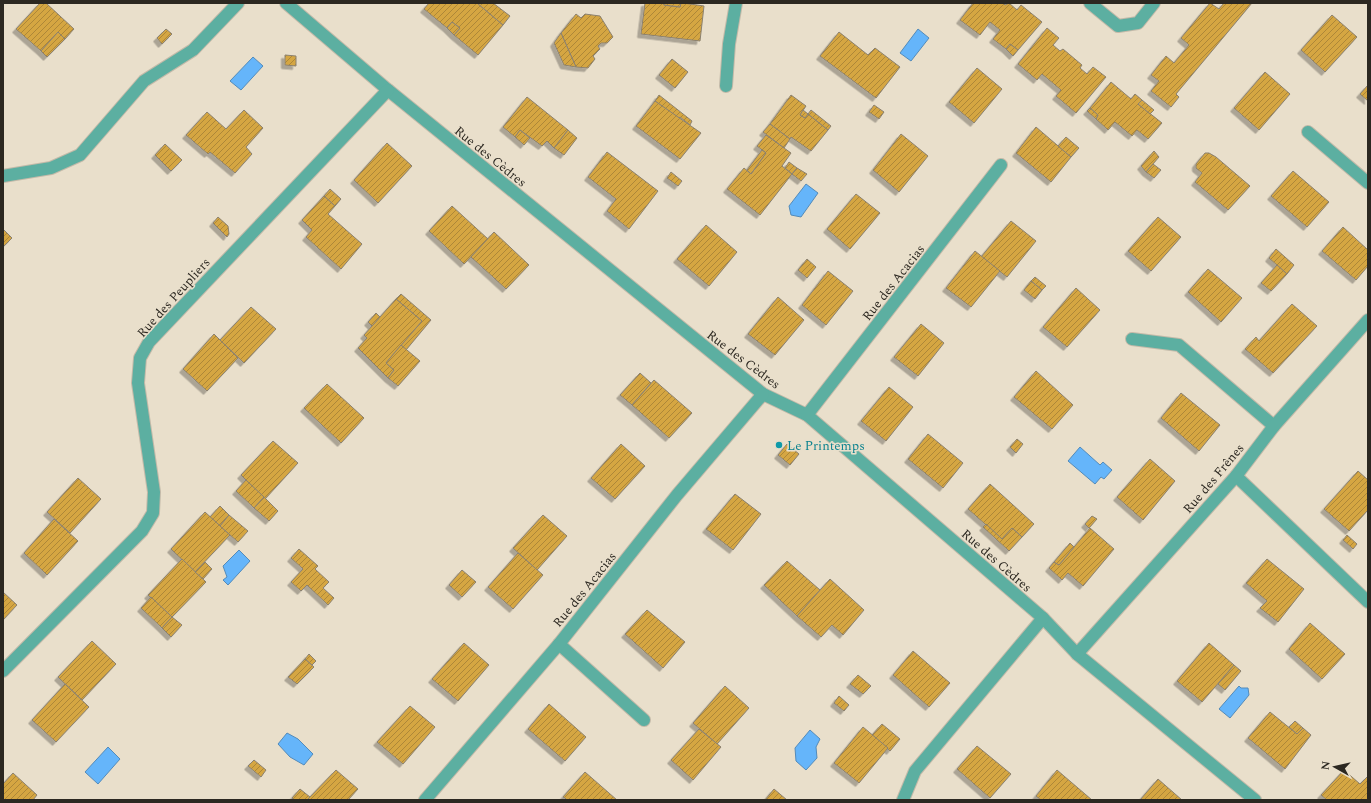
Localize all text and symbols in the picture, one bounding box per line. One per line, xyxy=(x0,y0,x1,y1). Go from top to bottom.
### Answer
street label: Rue des Cèdres xyxy=(450,121,531,192)
street label: Rue des Acacias xyxy=(858,240,930,325)
street label: Rue des Peupliers xyxy=(132,253,215,342)
street label: Rue des Cèdres xyxy=(702,325,785,394)
place label: Le Printemps xyxy=(787,436,865,456)
street label: Rue des Frênes xyxy=(1178,439,1249,518)
marker: Le Printemps xyxy=(774,440,784,450)
street label: Rue des Cèdres xyxy=(957,524,1036,597)
street label: Rue des Acacias xyxy=(548,548,622,632)
north arrow xyxy=(1315,747,1355,787)
text: N xyxy=(1317,760,1335,771)

